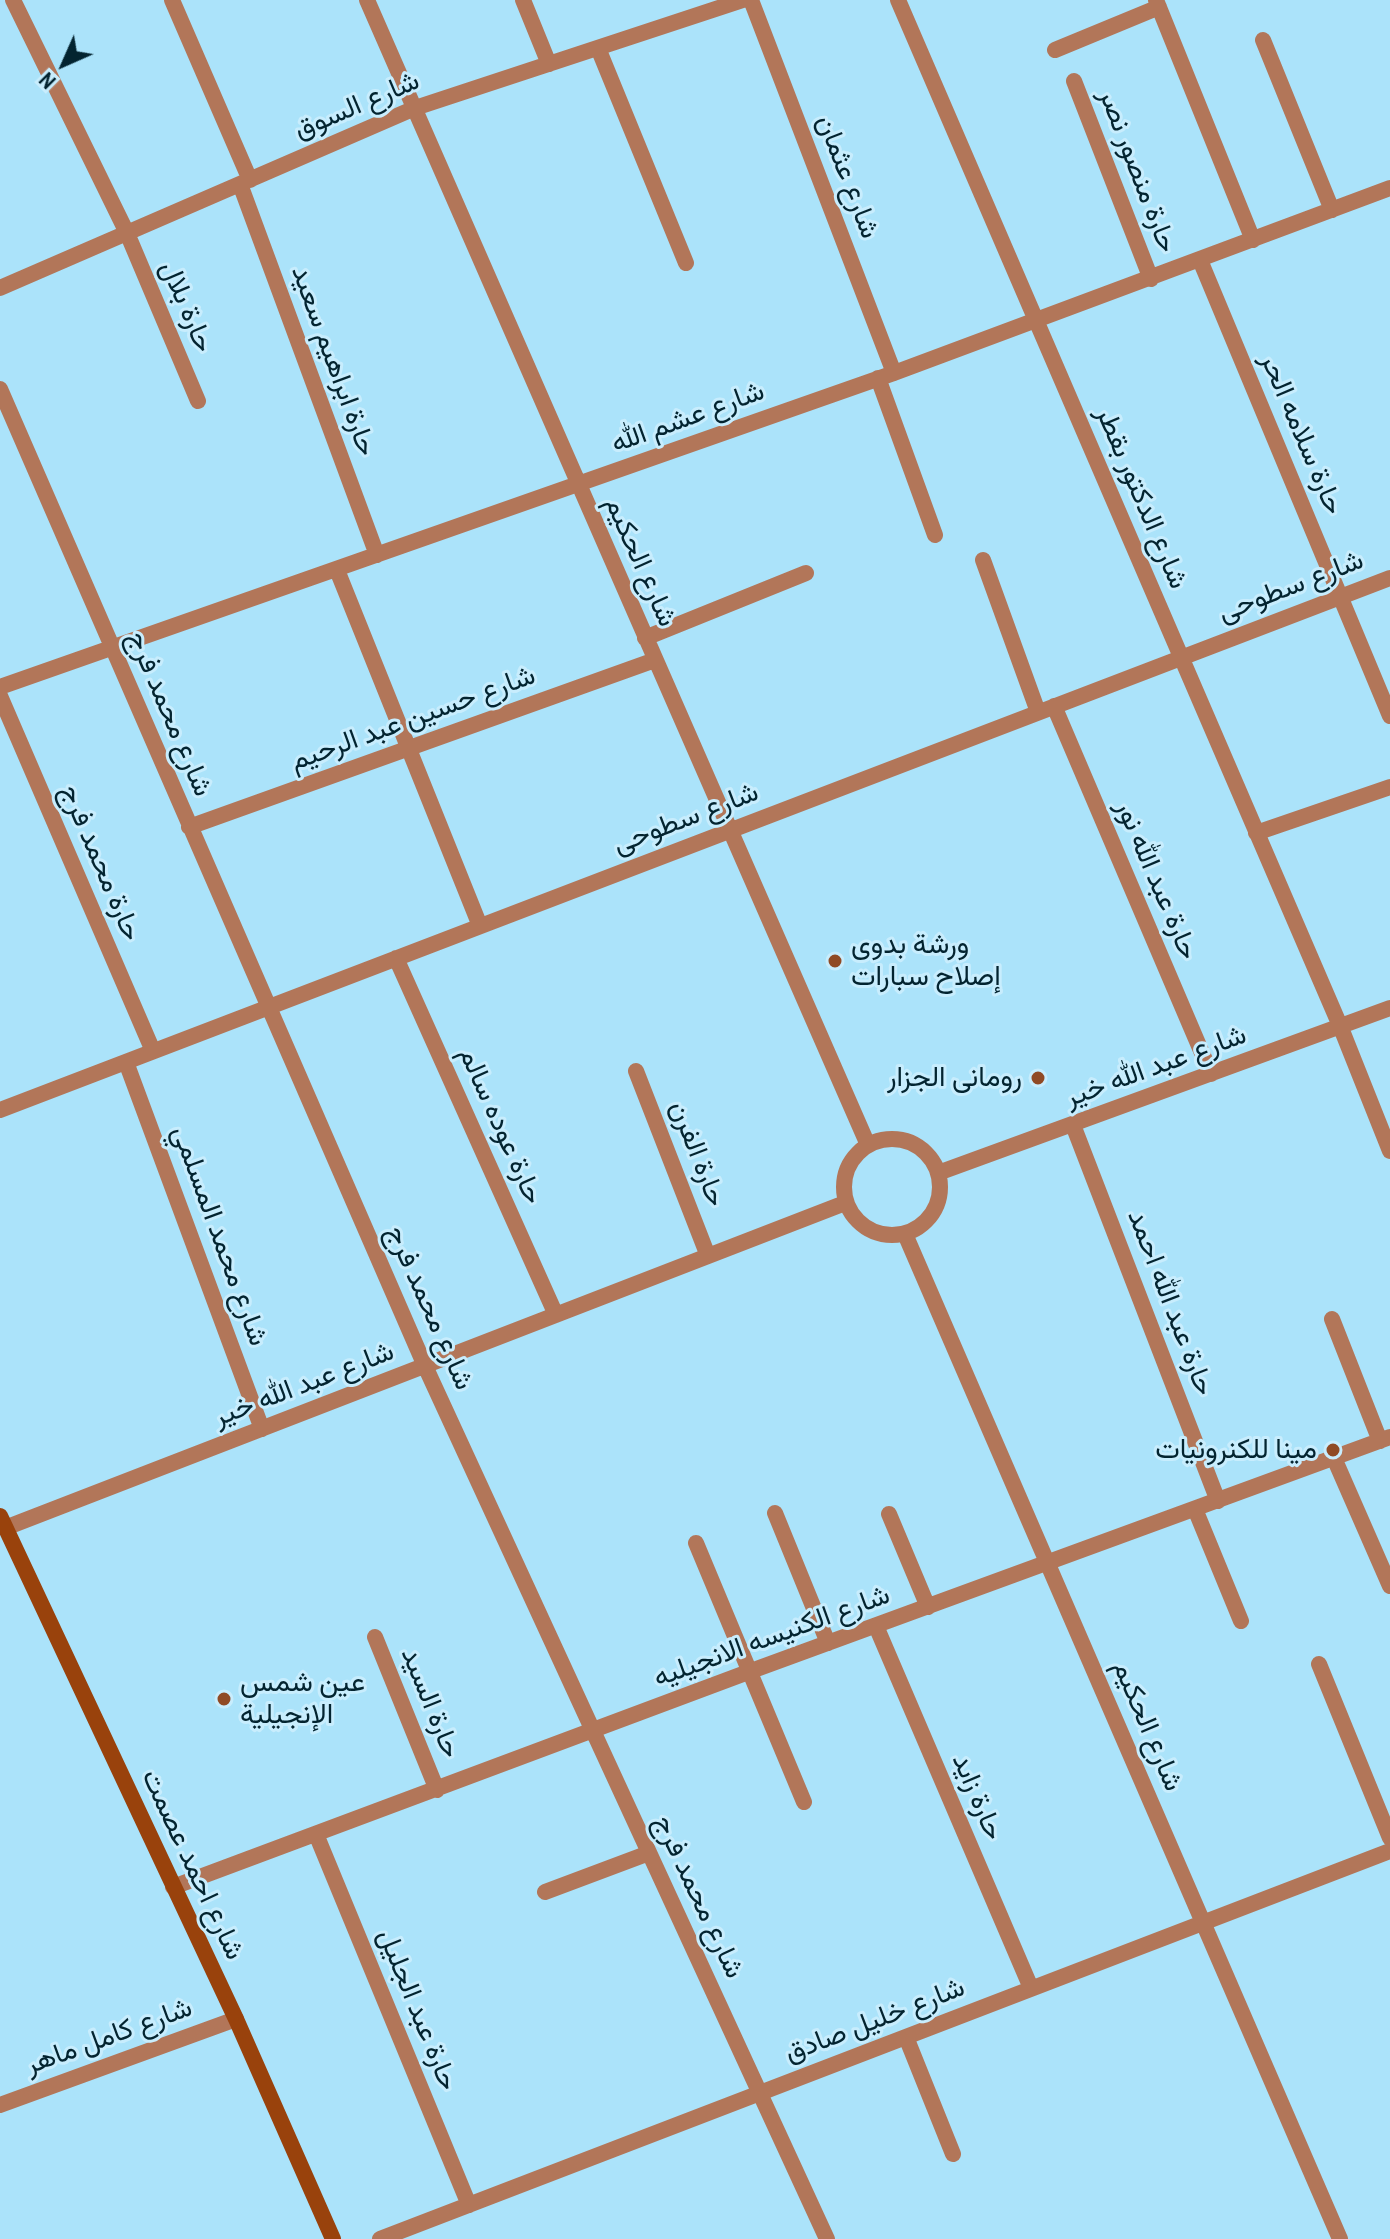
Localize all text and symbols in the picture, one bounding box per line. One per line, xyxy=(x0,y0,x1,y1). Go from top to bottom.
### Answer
north arrow xyxy=(24,24,104,104)
street label: شارع السوق xyxy=(289,65,425,147)
text: N xyxy=(32,66,62,96)
street label: حارة منصور نصر xyxy=(1090,84,1184,258)
street label: شارع عثمان xyxy=(808,110,886,244)
street label: حارة بلال xyxy=(152,256,220,358)
street label: حارة ابراهيم سعيد xyxy=(283,261,383,461)
street label: حارة سلامه الحر xyxy=(1252,348,1350,520)
street label: شارع عشم الله xyxy=(607,375,769,461)
street label: شارع الدكتور بقطر xyxy=(1088,402,1194,594)
street label: شارع الحكيم xyxy=(596,492,684,632)
street label: شارع سطوحى xyxy=(1214,544,1368,630)
street label: شارع محمد فرج xyxy=(119,626,219,802)
street label: شارع حسين عبد الرحيم xyxy=(286,659,540,779)
street label: شارع سطوحى xyxy=(609,776,763,862)
street label: حارة محمد فرج xyxy=(52,780,148,946)
street label: حارة عبد الله نور xyxy=(1107,795,1205,965)
place label: ورشة بدوى إصلاح سبارات xyxy=(851,928,1001,994)
marker: ورشة بدوى إصلاح سبارات xyxy=(826,952,844,970)
street label: شارع عبد الله خير xyxy=(1061,1019,1251,1115)
street label: حارة عوده سالم xyxy=(450,1042,550,1210)
place label: رومانى الجزار xyxy=(887,1061,1022,1095)
marker: رومانى الجزار xyxy=(1029,1069,1047,1087)
street label: حارة الفرن xyxy=(662,1096,732,1212)
street label: شارع محمد المسلمي xyxy=(164,1121,274,1351)
street label: حارة عبد الله احمد xyxy=(1119,1205,1221,1401)
street label: شارع محمد فرج xyxy=(378,1221,480,1395)
street label: شارع عبد الله خير xyxy=(209,1335,399,1435)
place label: مينا للكنرونيات xyxy=(1155,1433,1317,1467)
marker: مينا للكنرونيات xyxy=(1324,1441,1342,1459)
street label: شارع الكنيسه الانجيليه xyxy=(649,1579,895,1695)
street label: حارة السيد xyxy=(393,1643,467,1763)
street label: شارع الحكيم xyxy=(1104,1656,1190,1796)
place label: عين شمس الإنجيلية xyxy=(240,1666,365,1732)
marker: عين شمس الإنجيلية xyxy=(215,1690,233,1708)
street label: حارة زايد xyxy=(944,1749,1010,1845)
street label: شارع احمد عصمت xyxy=(133,1765,251,1965)
street label: شارع محمد فرج xyxy=(646,1810,750,1984)
street label: حارة عبد الجليل xyxy=(369,1924,465,2096)
street label: شارع خليل صادق xyxy=(780,1971,970,2071)
street label: شارع كامل ماهر xyxy=(21,1991,197,2083)

